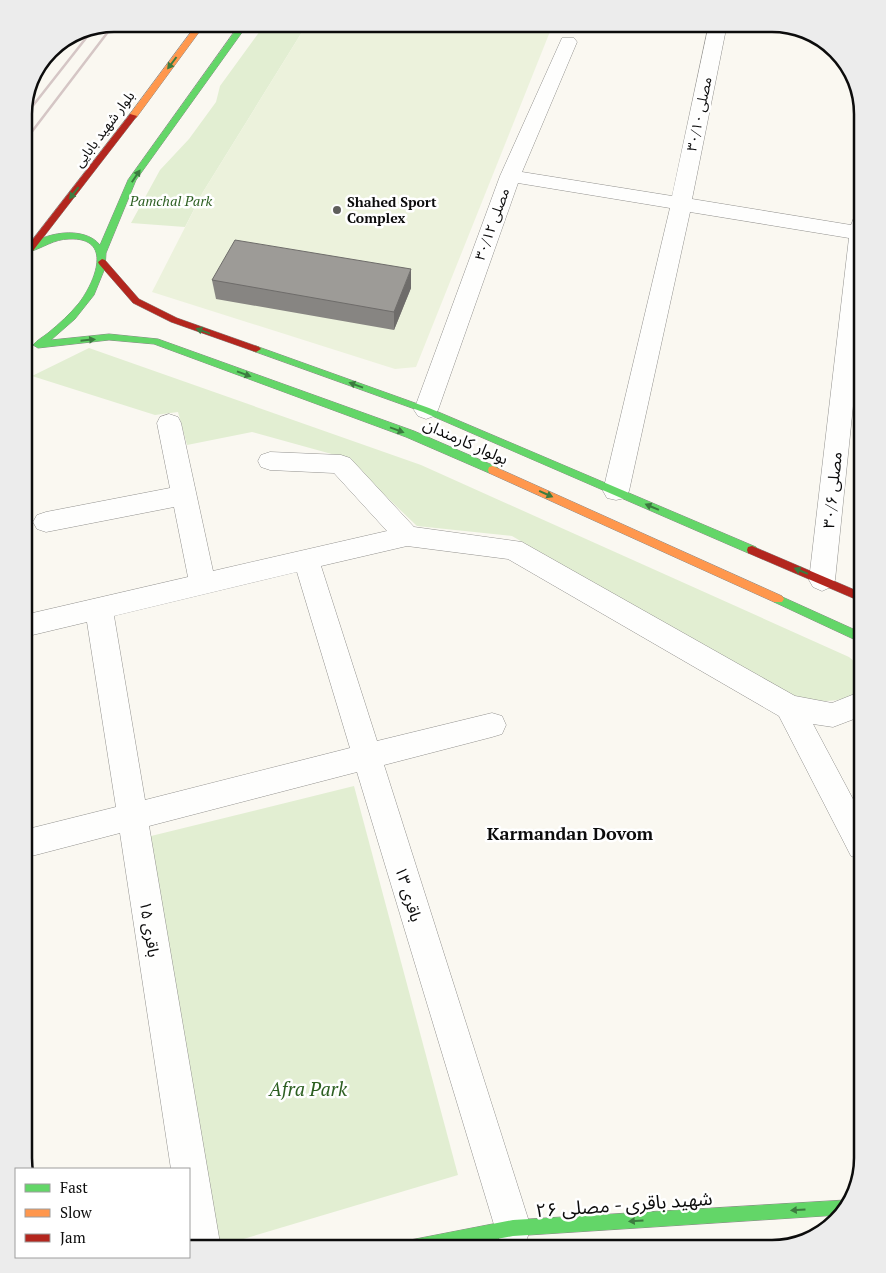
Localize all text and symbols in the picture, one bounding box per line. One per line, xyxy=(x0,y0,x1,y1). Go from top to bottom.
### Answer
one-way arrow xyxy=(166,56,177,69)
street label: مصلی ۳۰/۱۰ xyxy=(681,75,716,153)
street label: بلوار شهید بابایی xyxy=(69,87,139,171)
one-way arrow xyxy=(131,169,140,182)
street label: مصلی ۳۰/۱۲ xyxy=(470,185,513,263)
one-way arrow xyxy=(68,186,79,199)
park label: Pamchal Park xyxy=(129,191,213,210)
place label: Shahed Sport Complex xyxy=(347,192,437,227)
marker: Shahed Sport Complex xyxy=(331,204,343,216)
one-way arrow xyxy=(196,327,211,334)
one-way arrow xyxy=(80,335,96,343)
one-way arrow xyxy=(237,371,252,378)
one-way arrow xyxy=(349,381,364,388)
street label: بولوار کارمندان xyxy=(420,412,512,470)
one-way arrow xyxy=(390,426,405,434)
street label: مصلی ۳۰/۶ xyxy=(817,451,847,529)
one-way arrow xyxy=(539,490,553,498)
one-way arrow xyxy=(645,502,659,510)
one-way arrow xyxy=(794,567,808,575)
district label: Karmandan Dovom xyxy=(487,821,654,845)
street label: باقری ۱۳ xyxy=(390,864,428,924)
street label: باقری ۱۵ xyxy=(135,899,165,959)
park label: Afra Park xyxy=(268,1076,348,1101)
legend xyxy=(15,1168,190,1258)
text: Fast xyxy=(60,1177,88,1197)
street label: شهید باقری - مصلی ۲۶ xyxy=(535,1185,713,1222)
text: Slow xyxy=(60,1202,93,1222)
one-way arrow xyxy=(790,1207,806,1215)
one-way arrow xyxy=(627,1217,643,1225)
text: Jam xyxy=(60,1227,86,1247)

